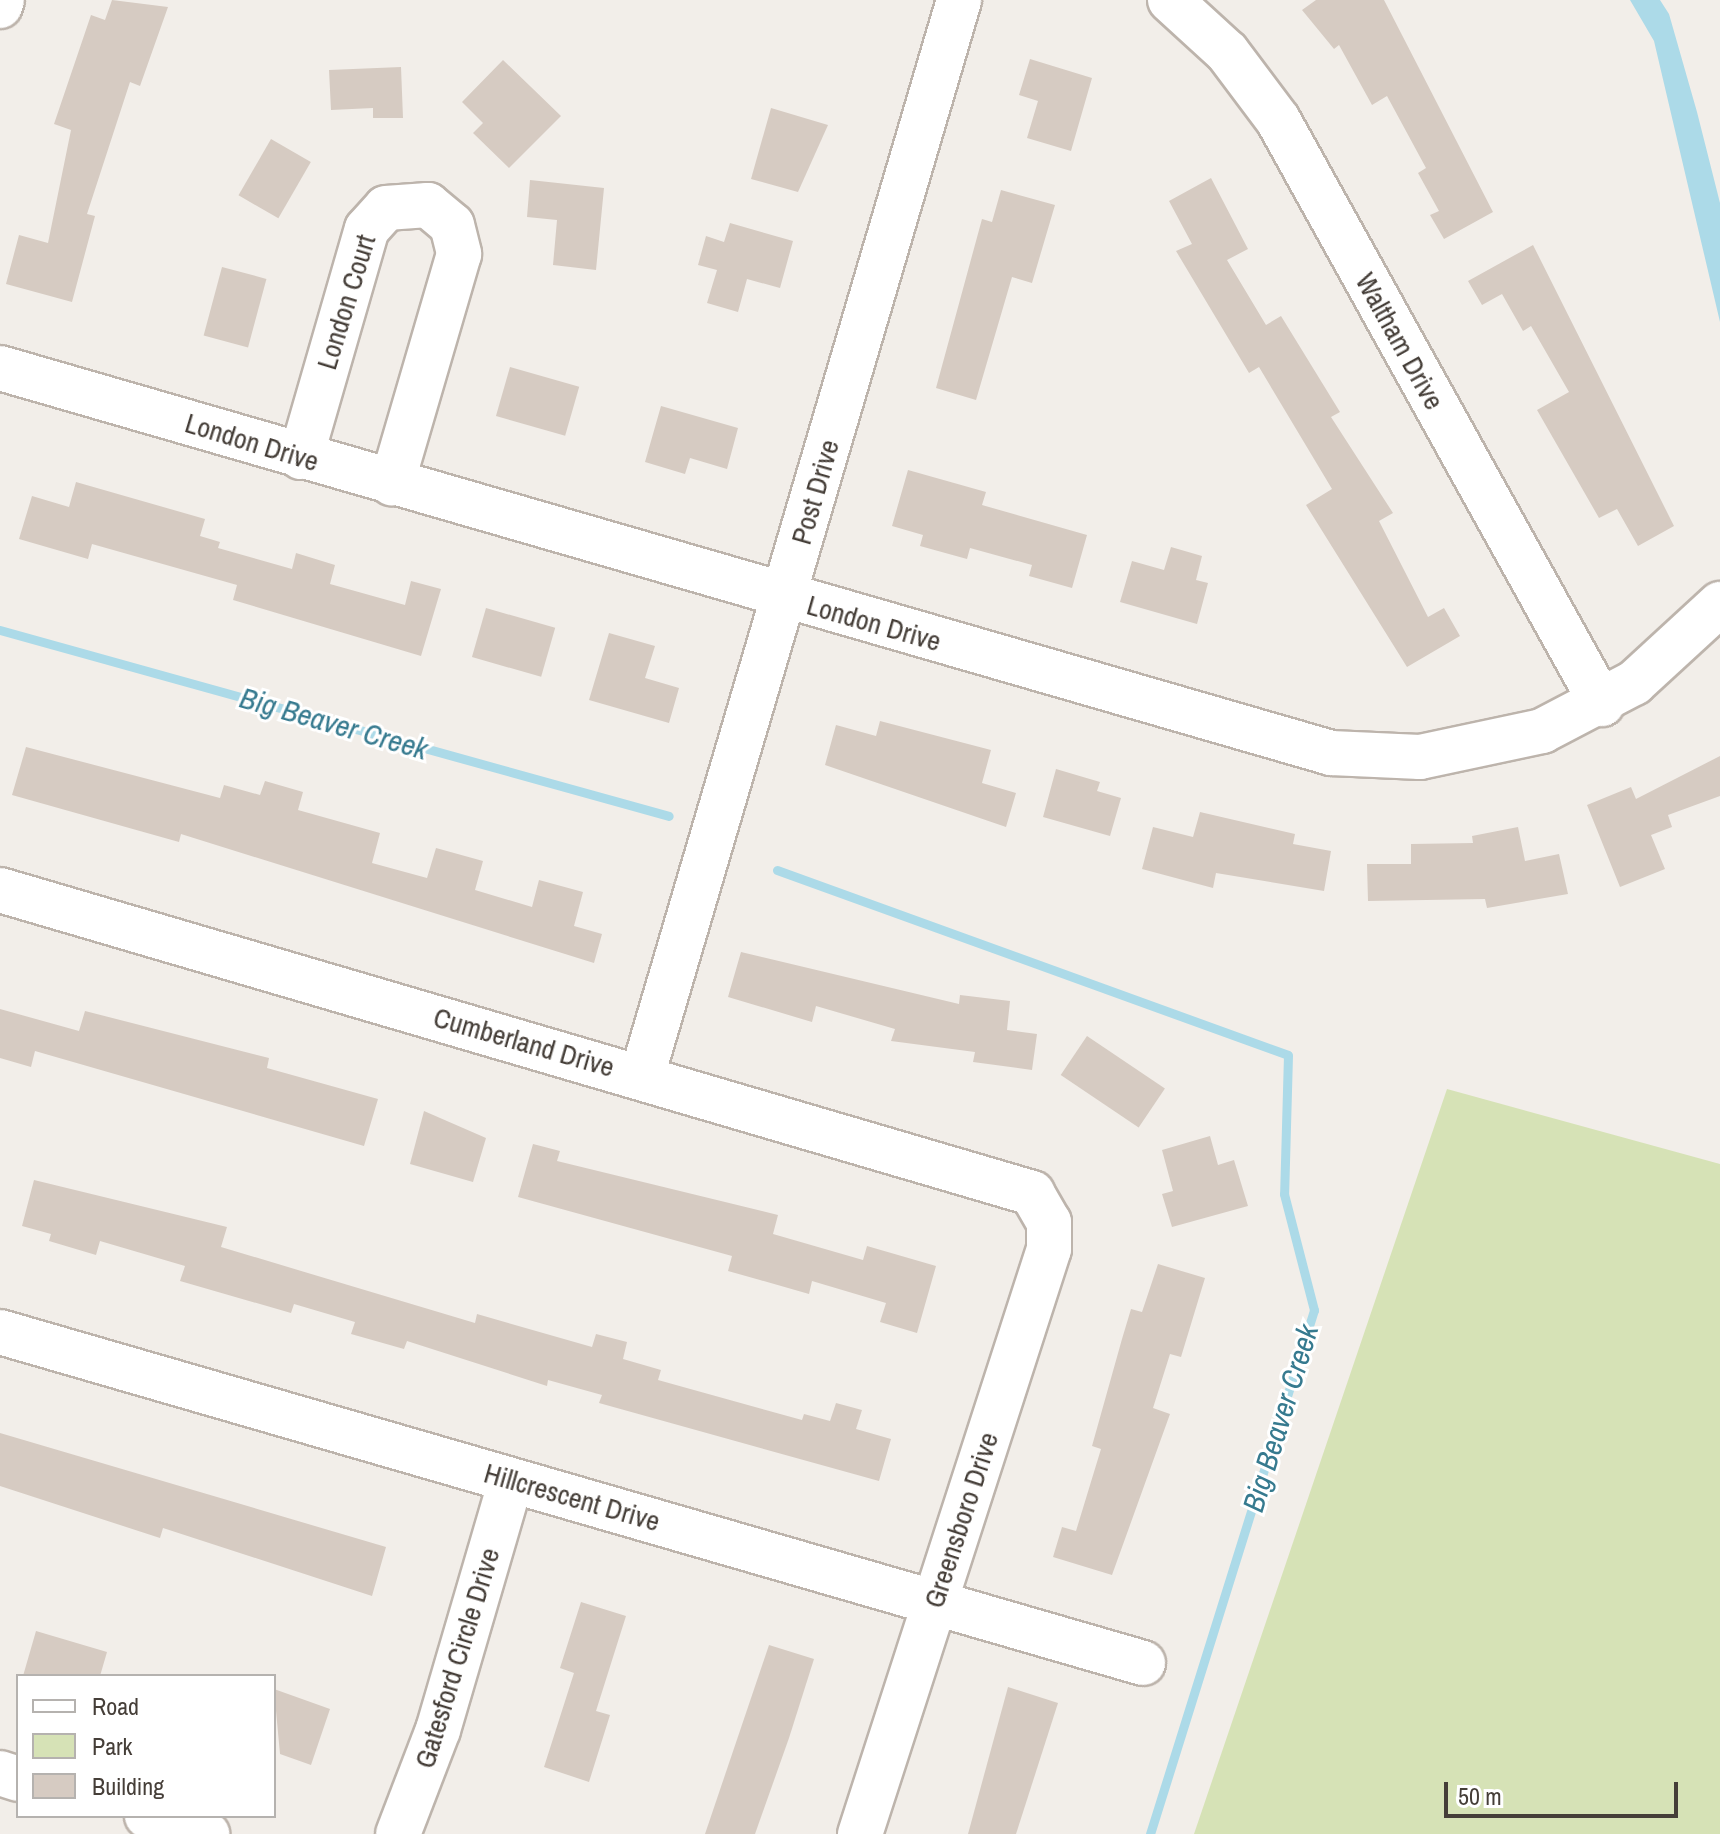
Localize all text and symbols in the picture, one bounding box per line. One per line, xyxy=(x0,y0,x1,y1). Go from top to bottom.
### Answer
street label: London Court xyxy=(310,231,382,373)
street label: Waltham Drive xyxy=(1349,267,1451,415)
street label: London Drive xyxy=(181,406,323,478)
street label: Post Drive xyxy=(784,436,846,548)
street label: London Drive xyxy=(803,588,945,658)
water label: Big Beaver Creek xyxy=(236,679,432,767)
street label: Cumberland Drive xyxy=(430,1000,618,1084)
water label: Big Beaver Creek xyxy=(1234,1320,1326,1516)
street label: Greensboro Drive xyxy=(917,1428,1005,1612)
street label: Hillcrescent Drive xyxy=(480,1456,664,1538)
street label: Gatesford Circle Drive xyxy=(408,1544,506,1772)
legend xyxy=(16,1674,276,1818)
text: Road xyxy=(92,1690,139,1722)
text: Park xyxy=(92,1730,132,1762)
scale bar xyxy=(1448,1766,1682,1816)
text: Building xyxy=(92,1770,164,1802)
text: 50 m xyxy=(1458,1780,1502,1812)

